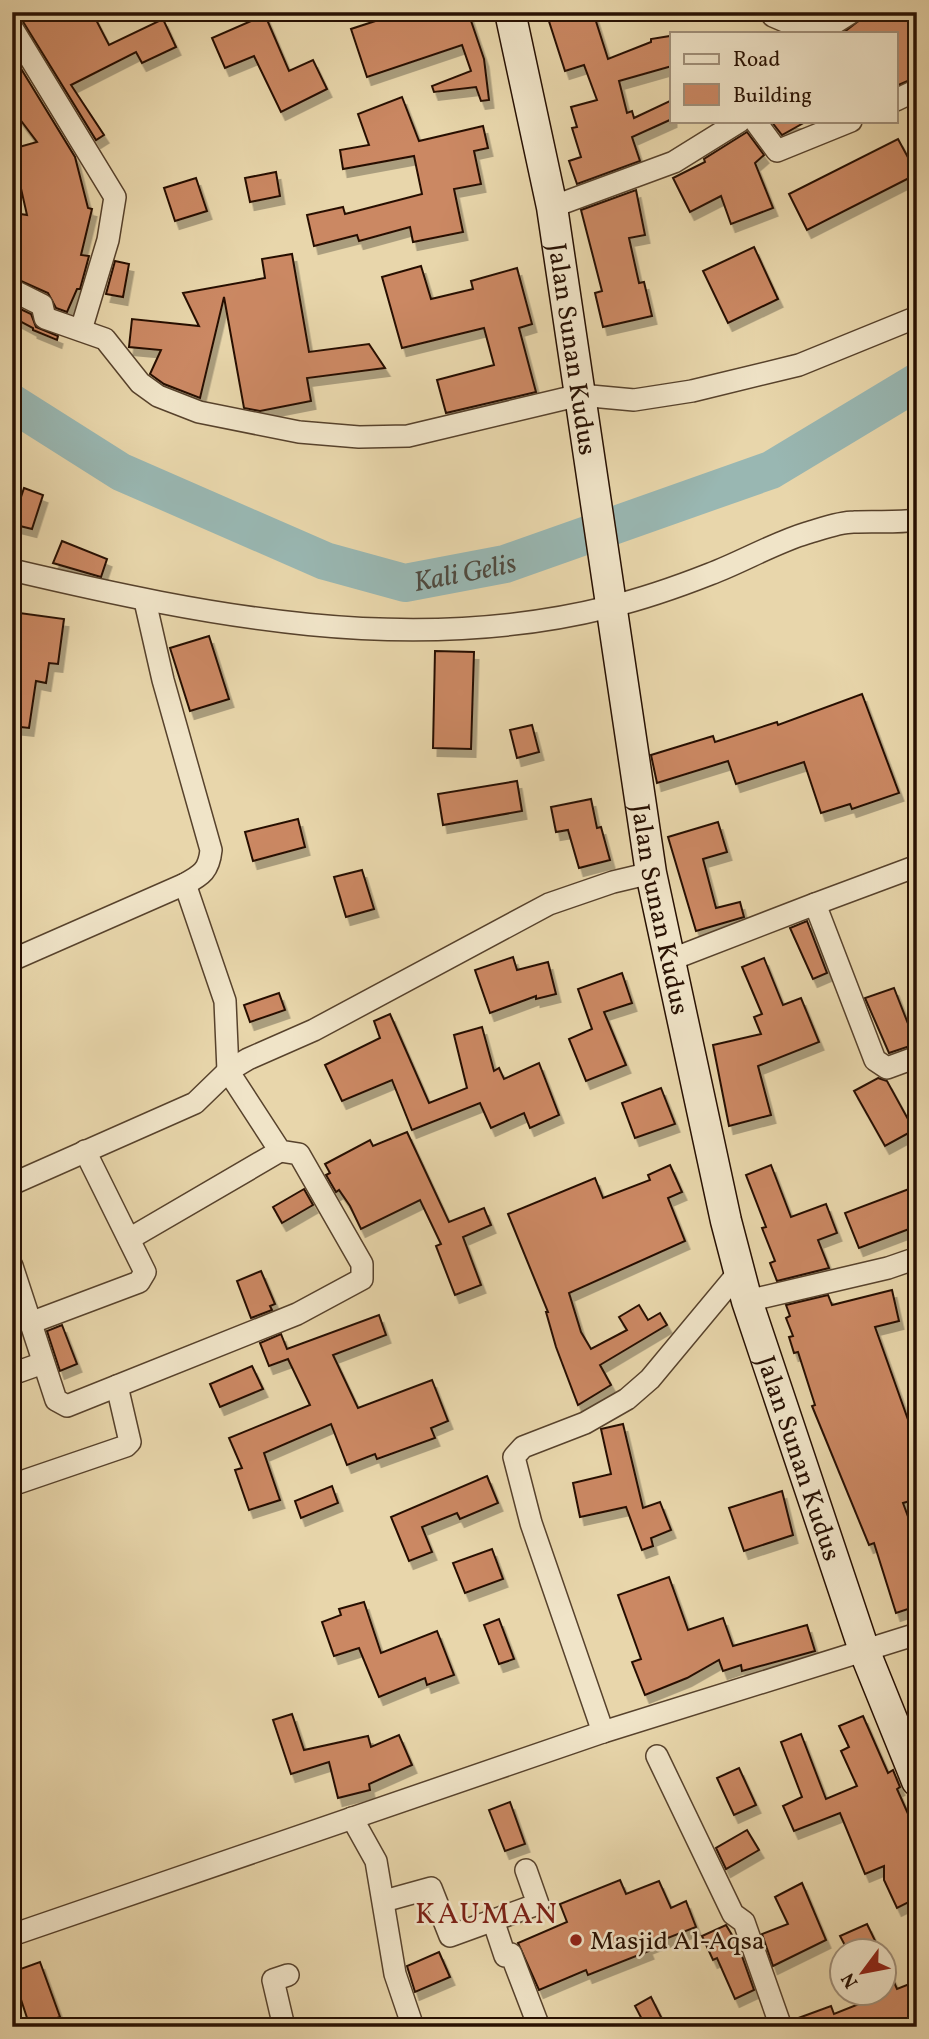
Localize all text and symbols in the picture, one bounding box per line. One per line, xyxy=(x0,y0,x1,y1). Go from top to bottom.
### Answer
legend xyxy=(670,32,898,122)
text: Road xyxy=(733,46,780,75)
text: Building xyxy=(733,82,812,111)
street label: Jalan Sunan Kudus xyxy=(538,241,605,458)
water label: Kali Gelis xyxy=(410,545,522,603)
street label: Jalan Sunan Kudus xyxy=(621,802,697,1018)
street label: Jalan Sunan Kudus xyxy=(747,1351,849,1566)
district label: KAUMAN xyxy=(415,1894,559,1936)
place label: Masjid Al-Aqsa xyxy=(590,1924,765,1960)
marker: Masjid Al-Aqsa xyxy=(568,1932,584,1948)
north arrow xyxy=(828,1938,898,2008)
text: N xyxy=(835,1967,865,1993)

